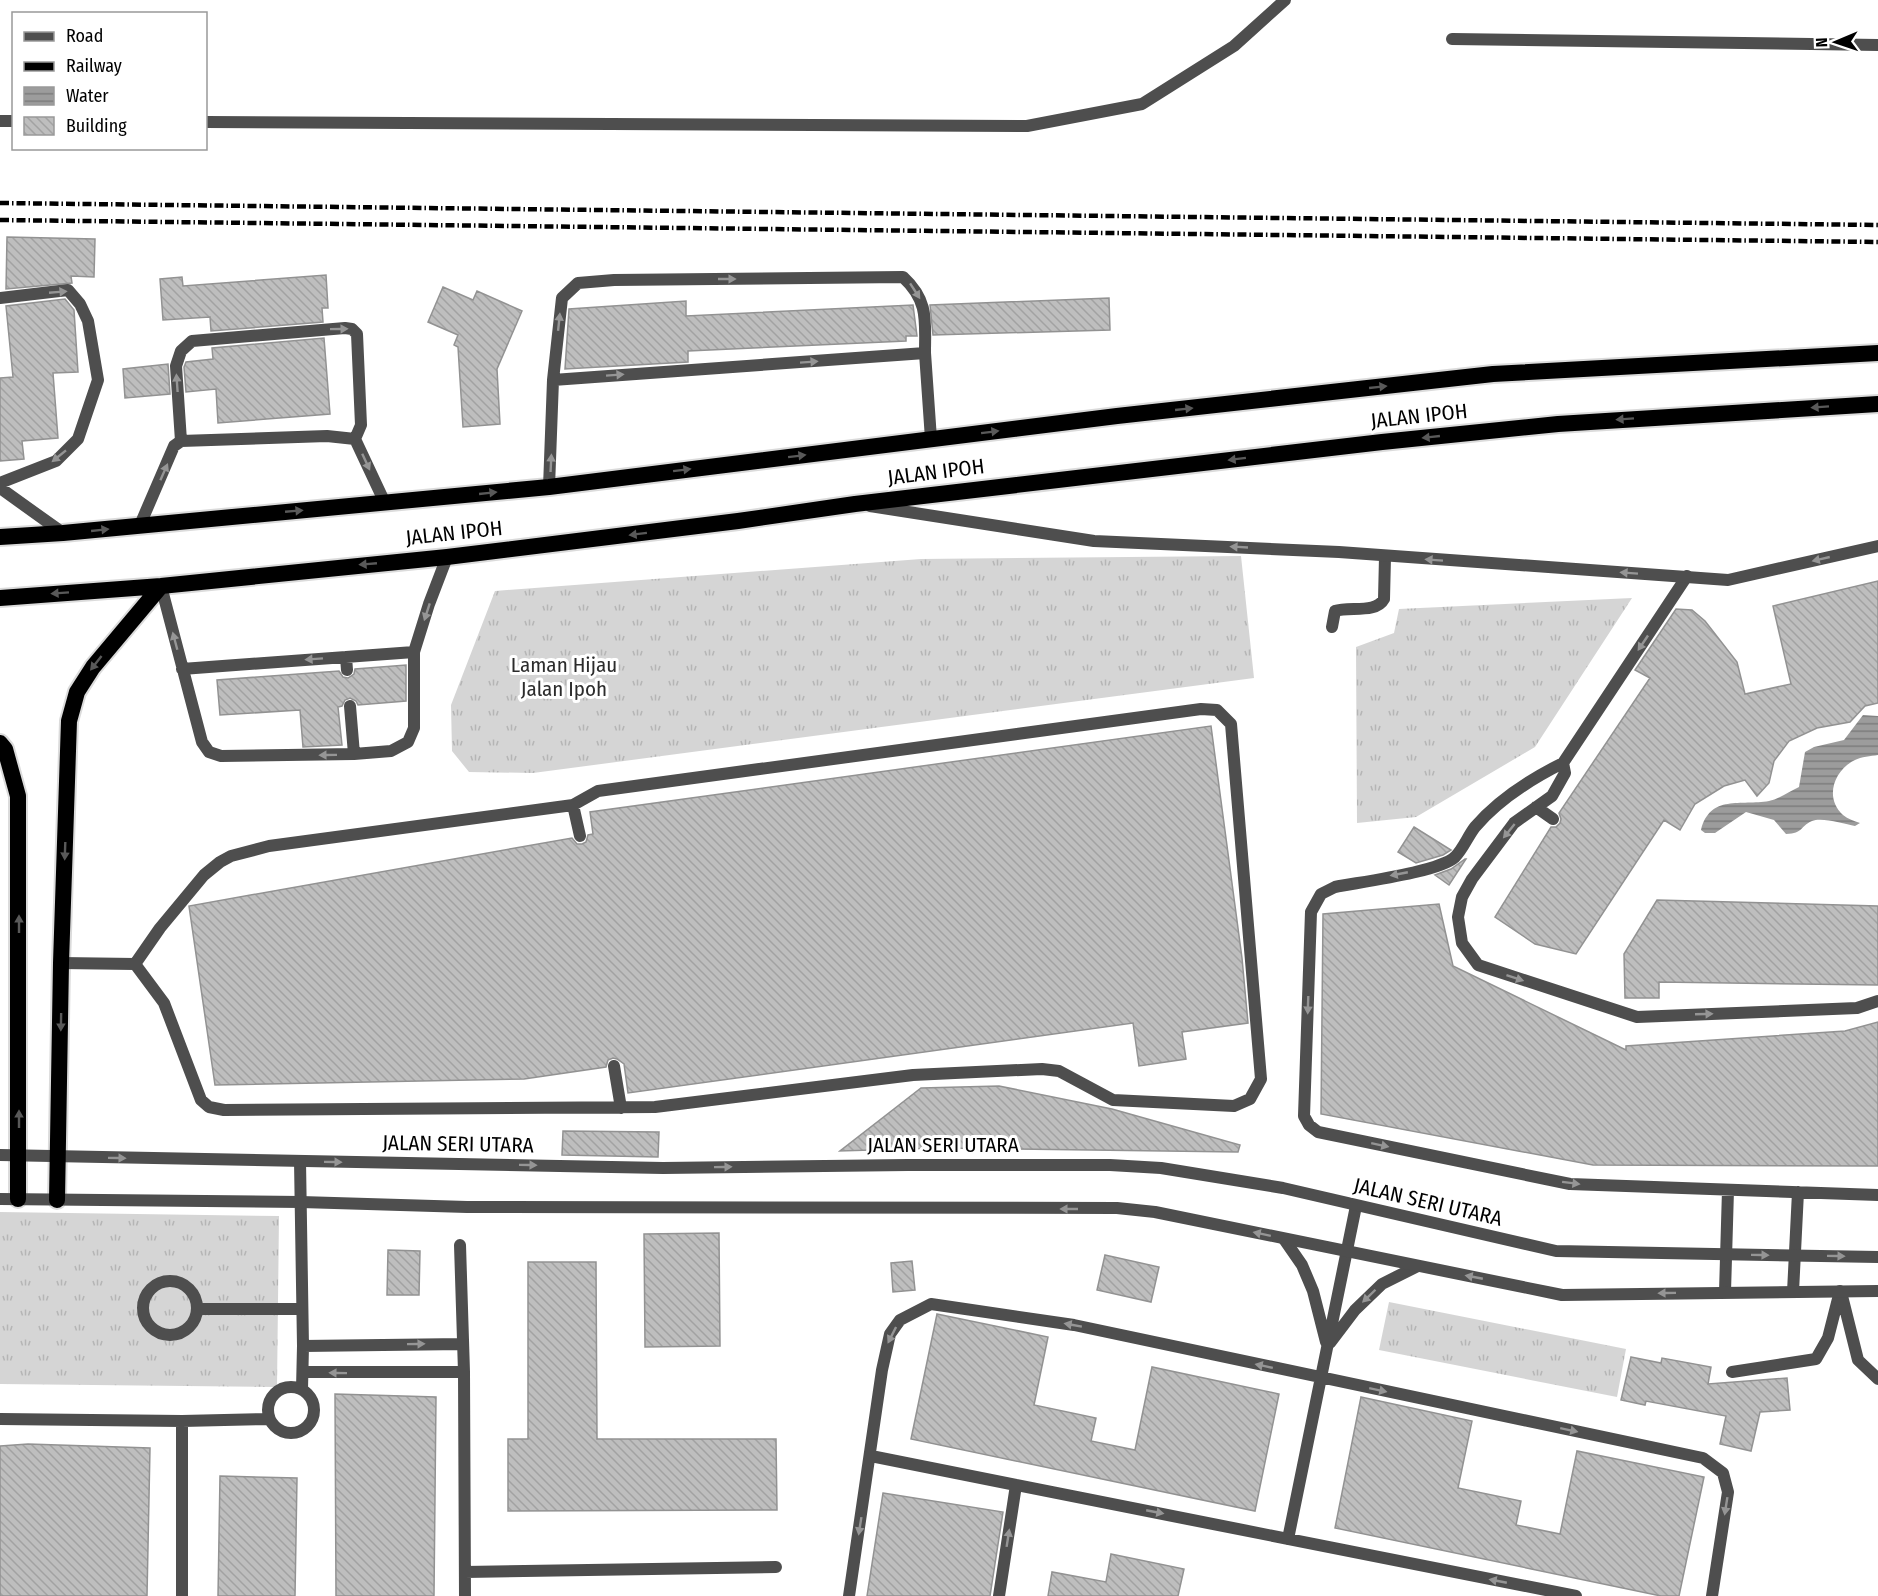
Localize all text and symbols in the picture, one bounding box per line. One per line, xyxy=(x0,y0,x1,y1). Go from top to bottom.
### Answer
legend xyxy=(12,12,207,150)
north arrow xyxy=(1806,12,1866,72)
text: Road xyxy=(66,25,103,47)
text: N xyxy=(1812,37,1831,48)
text: Railway xyxy=(66,55,122,77)
text: Water xyxy=(66,85,109,107)
text: Building xyxy=(66,115,127,137)
one-way arrow xyxy=(718,274,737,283)
one-way arrow xyxy=(909,283,921,299)
one-way arrow xyxy=(48,287,67,297)
one-way arrow xyxy=(554,312,564,331)
one-way arrow xyxy=(329,324,348,334)
one-way arrow xyxy=(800,357,819,366)
one-way arrow xyxy=(605,371,624,380)
one-way arrow xyxy=(173,373,182,392)
one-way arrow xyxy=(1368,382,1387,392)
street label: JALAN IPOH xyxy=(1369,398,1469,434)
one-way arrow xyxy=(1810,402,1829,411)
one-way arrow xyxy=(1174,404,1193,413)
one-way arrow xyxy=(1615,414,1634,424)
one-way arrow xyxy=(981,427,1000,437)
one-way arrow xyxy=(1421,432,1440,442)
one-way arrow xyxy=(51,450,67,463)
one-way arrow xyxy=(787,451,806,461)
street label: JALAN IPOH xyxy=(886,453,986,491)
one-way arrow xyxy=(361,454,371,472)
one-way arrow xyxy=(546,454,555,473)
one-way arrow xyxy=(1228,454,1247,464)
one-way arrow xyxy=(159,463,169,481)
one-way arrow xyxy=(673,465,692,475)
one-way arrow xyxy=(479,488,498,498)
one-way arrow xyxy=(285,506,304,516)
street label: JALAN IPOH xyxy=(404,515,504,551)
one-way arrow xyxy=(91,525,110,534)
one-way arrow xyxy=(628,529,647,538)
one-way arrow xyxy=(1230,543,1249,552)
one-way arrow xyxy=(1811,555,1830,564)
one-way arrow xyxy=(1424,556,1443,565)
one-way arrow xyxy=(359,559,378,569)
one-way arrow xyxy=(1619,568,1638,577)
one-way arrow xyxy=(51,589,70,598)
one-way arrow xyxy=(421,603,431,621)
one-way arrow xyxy=(170,632,179,650)
one-way arrow xyxy=(1638,634,1649,651)
park label: Laman Hijau Jalan Ipoh xyxy=(511,652,617,702)
one-way arrow xyxy=(304,654,323,664)
one-way arrow xyxy=(90,655,103,671)
one-way arrow xyxy=(319,750,338,759)
one-way arrow xyxy=(1503,823,1515,838)
one-way arrow xyxy=(60,842,70,861)
one-way arrow xyxy=(1390,870,1409,879)
one-way arrow xyxy=(14,915,24,934)
one-way arrow xyxy=(1507,973,1525,983)
one-way arrow xyxy=(1303,996,1313,1015)
one-way arrow xyxy=(1695,1010,1714,1019)
one-way arrow xyxy=(56,1012,65,1031)
one-way arrow xyxy=(14,1110,24,1129)
street label: JALAN SERI UTARA xyxy=(382,1130,534,1158)
street label: JALAN SERI UTARA xyxy=(867,1132,1019,1158)
one-way arrow xyxy=(1370,1140,1389,1150)
one-way arrow xyxy=(108,1153,127,1162)
one-way arrow xyxy=(324,1157,343,1166)
one-way arrow xyxy=(519,1160,538,1170)
one-way arrow xyxy=(714,1162,733,1172)
street label: JALAN SERI UTARA xyxy=(1351,1172,1505,1232)
one-way arrow xyxy=(1561,1178,1580,1188)
one-way arrow xyxy=(1060,1204,1079,1213)
one-way arrow xyxy=(1252,1229,1271,1238)
one-way arrow xyxy=(1751,1250,1770,1260)
one-way arrow xyxy=(1827,1252,1846,1261)
one-way arrow xyxy=(1464,1272,1483,1281)
one-way arrow xyxy=(1657,1288,1676,1298)
one-way arrow xyxy=(1362,1289,1376,1303)
one-way arrow xyxy=(1063,1320,1082,1329)
one-way arrow xyxy=(887,1326,897,1343)
one-way arrow xyxy=(406,1340,425,1349)
one-way arrow xyxy=(1254,1361,1273,1370)
one-way arrow xyxy=(328,1368,347,1378)
one-way arrow xyxy=(1369,1386,1388,1395)
one-way arrow xyxy=(1560,1426,1579,1435)
one-way arrow xyxy=(1721,1497,1730,1516)
one-way arrow xyxy=(1145,1508,1164,1517)
one-way arrow xyxy=(855,1517,864,1536)
one-way arrow xyxy=(1004,1529,1013,1548)
one-way arrow xyxy=(1488,1576,1507,1585)

